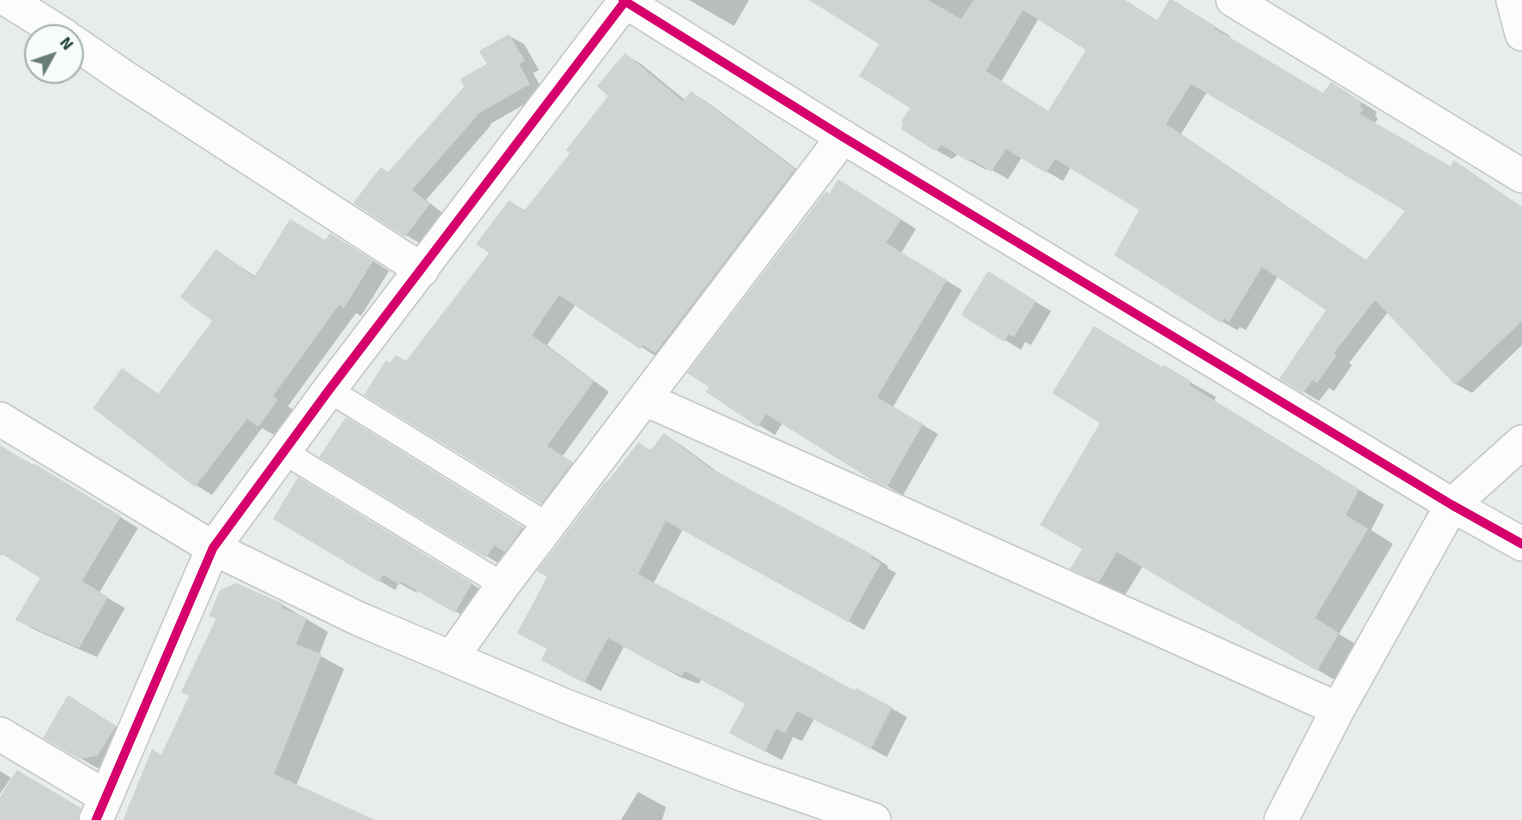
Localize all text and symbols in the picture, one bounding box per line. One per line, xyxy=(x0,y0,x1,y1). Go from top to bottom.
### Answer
north arrow xyxy=(24,24,84,84)
text: N xyxy=(55,33,77,54)

